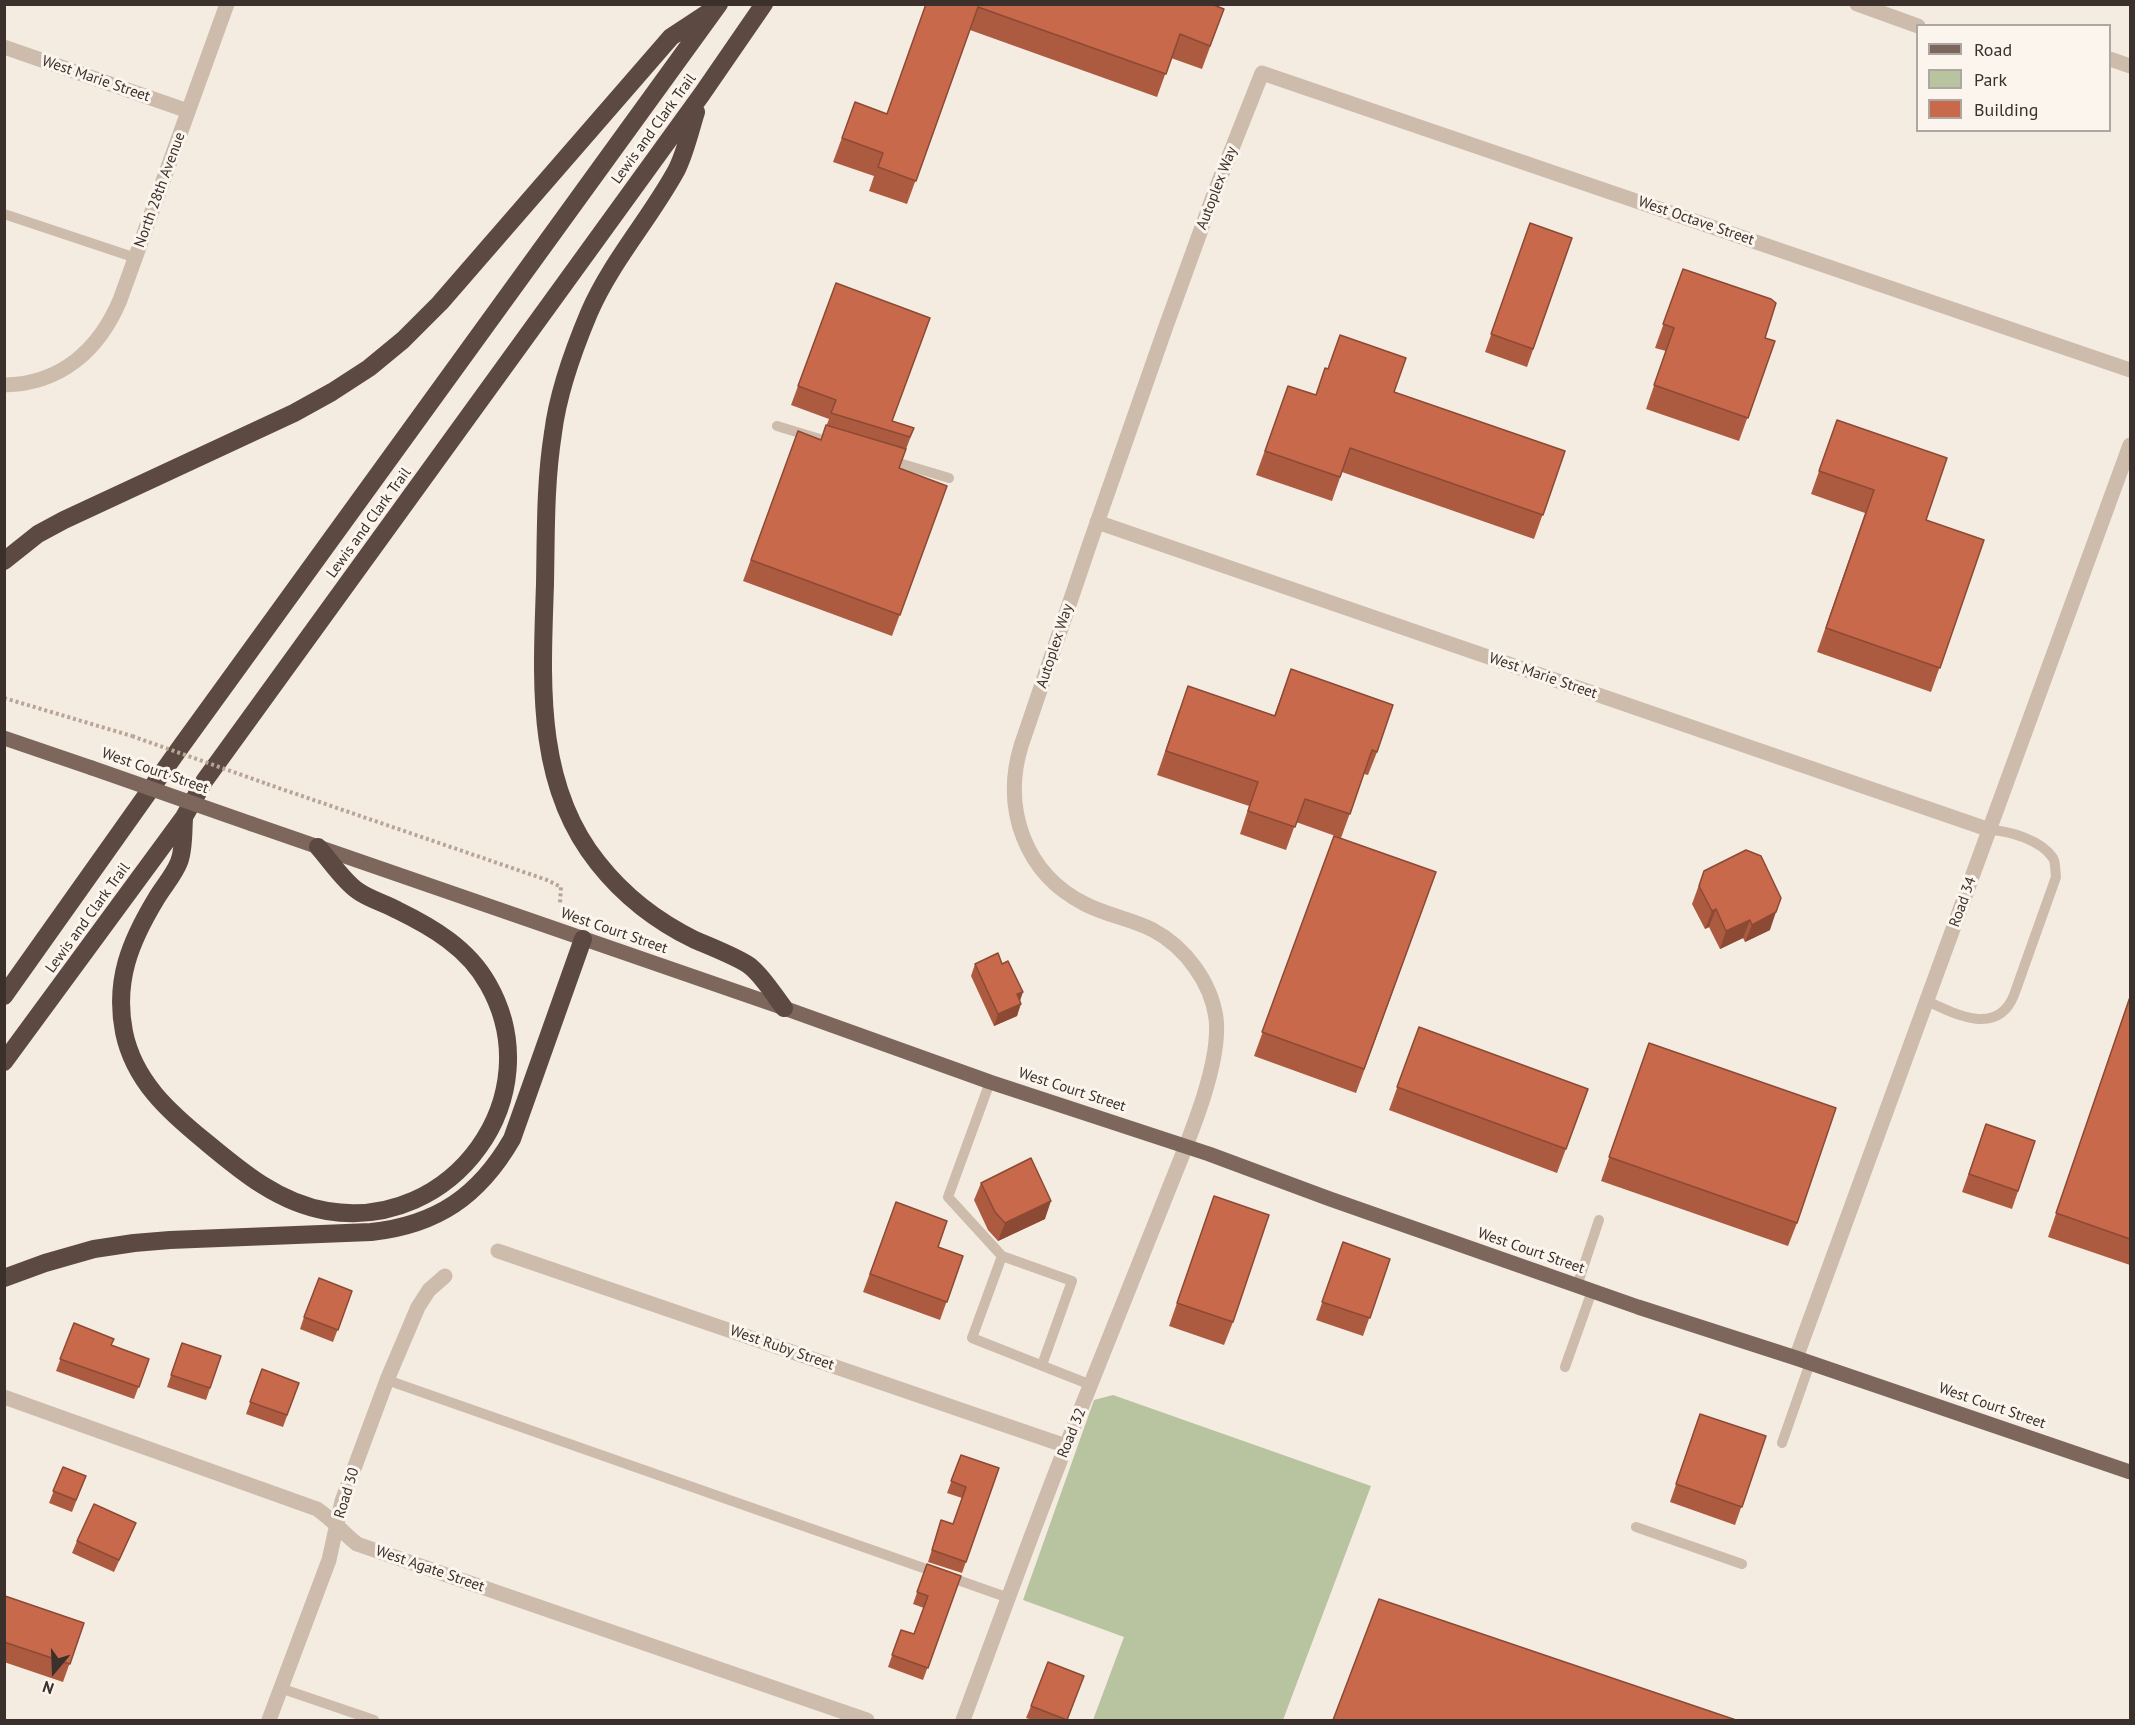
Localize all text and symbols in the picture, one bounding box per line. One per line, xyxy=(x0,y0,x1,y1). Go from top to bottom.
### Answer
legend xyxy=(1916,24,2111,132)
text: Road xyxy=(1974,38,2012,61)
street label: West Marie Street xyxy=(40,52,152,106)
text: Park xyxy=(1974,68,2007,91)
street label: Lewis and Clark Trail xyxy=(608,70,700,188)
text: Building xyxy=(1974,98,2038,121)
street label: North 28th Avenue xyxy=(131,130,189,250)
street label: Autoplex Way xyxy=(1193,144,1241,232)
street label: West Octave Street xyxy=(1636,193,1756,249)
street label: Lewis and Clark Trail xyxy=(323,464,415,582)
street label: Autoplex Way xyxy=(1033,602,1077,690)
street label: West Marie Street xyxy=(1487,649,1599,703)
street label: West Court Street xyxy=(99,744,211,798)
street label: Lewis and Clark Trail xyxy=(42,859,134,977)
street label: Road 34 xyxy=(1946,874,1980,930)
street label: West Court Street xyxy=(558,904,670,958)
street label: West Court Street xyxy=(1016,1064,1128,1116)
street label: West Court Street xyxy=(1475,1224,1587,1278)
street label: West Ruby Street xyxy=(728,1322,836,1374)
street label: West Court Street xyxy=(1936,1379,2048,1433)
street label: Road 32 xyxy=(1054,1405,1090,1461)
street label: Road 30 xyxy=(331,1465,363,1521)
street label: West Agate Street xyxy=(373,1542,487,1596)
north arrow xyxy=(24,1641,84,1701)
text: N xyxy=(40,1677,56,1699)

